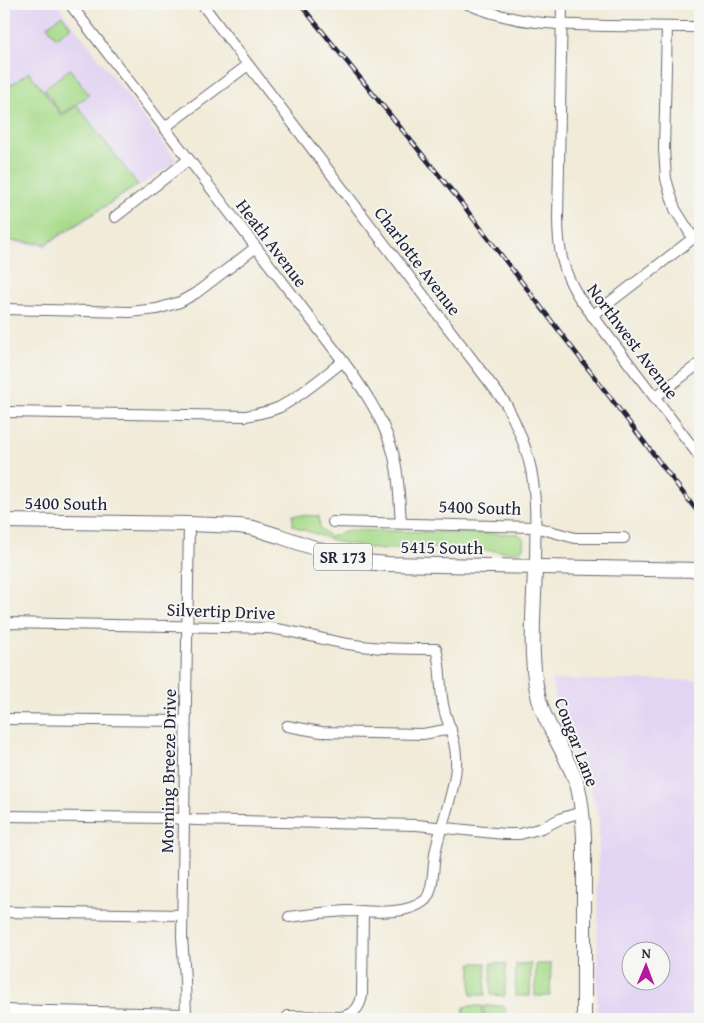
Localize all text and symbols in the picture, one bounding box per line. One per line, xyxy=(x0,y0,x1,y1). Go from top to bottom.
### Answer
street label: Heath Avenue xyxy=(230,193,314,293)
street label: Charlotte Avenue xyxy=(368,201,468,321)
street label: Northwest Avenue xyxy=(581,278,685,404)
street label: 5400 South xyxy=(24,489,108,517)
street label: 5400 South xyxy=(438,492,522,522)
street label: 5415 South xyxy=(400,533,484,561)
road number: SR 173 xyxy=(314,544,372,570)
street label: Silvertip Drive xyxy=(166,596,276,626)
street label: Morning Breeze Drive xyxy=(153,689,183,853)
street label: Cougar Lane xyxy=(548,694,606,790)
north arrow xyxy=(622,940,672,990)
text: N xyxy=(641,943,652,963)

